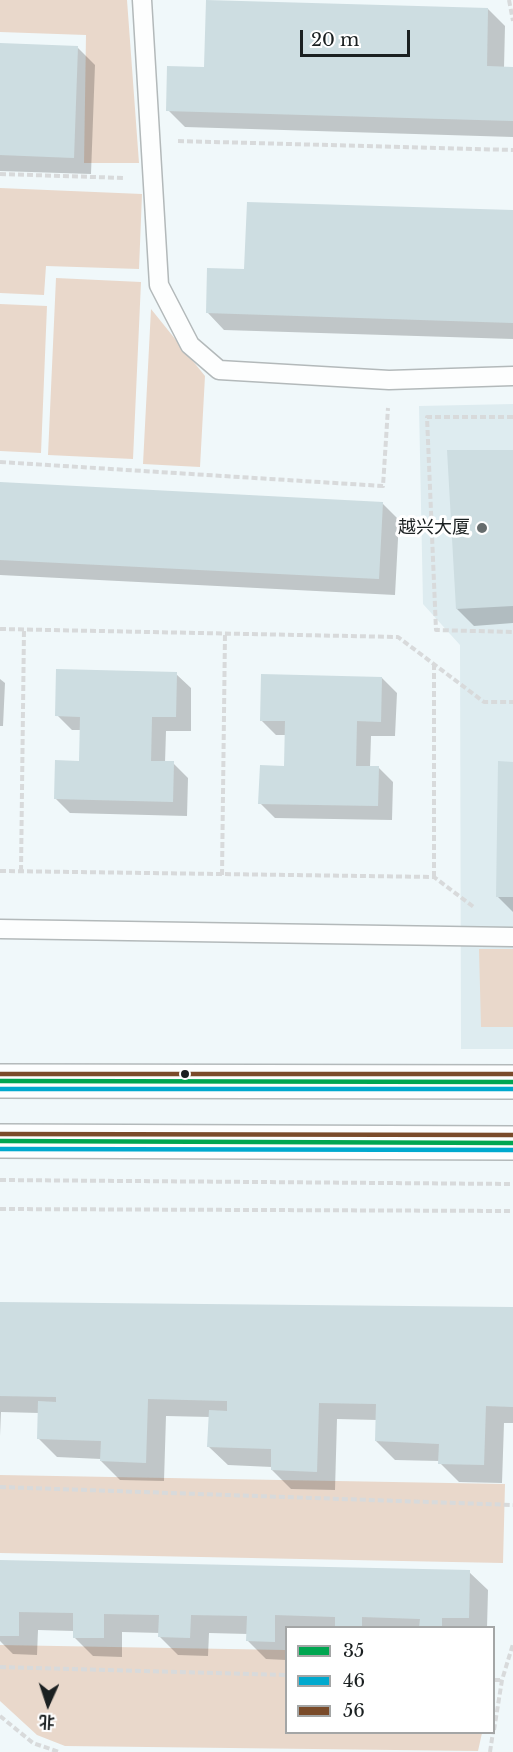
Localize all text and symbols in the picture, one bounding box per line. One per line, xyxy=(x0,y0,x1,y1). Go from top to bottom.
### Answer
scale bar xyxy=(303,18,412,56)
text: 20 m xyxy=(311,29,359,51)
place label: 越兴大厦 xyxy=(398,517,470,539)
marker: 越兴大厦 xyxy=(475,521,489,535)
unlabelled marker xyxy=(179,1068,191,1080)
legend xyxy=(285,1626,495,1734)
text: 35 xyxy=(343,1640,364,1662)
text: 46 xyxy=(343,1670,365,1692)
north arrow xyxy=(18,1674,78,1734)
text: 56 xyxy=(343,1700,365,1722)
text: 北 xyxy=(39,1712,56,1732)

